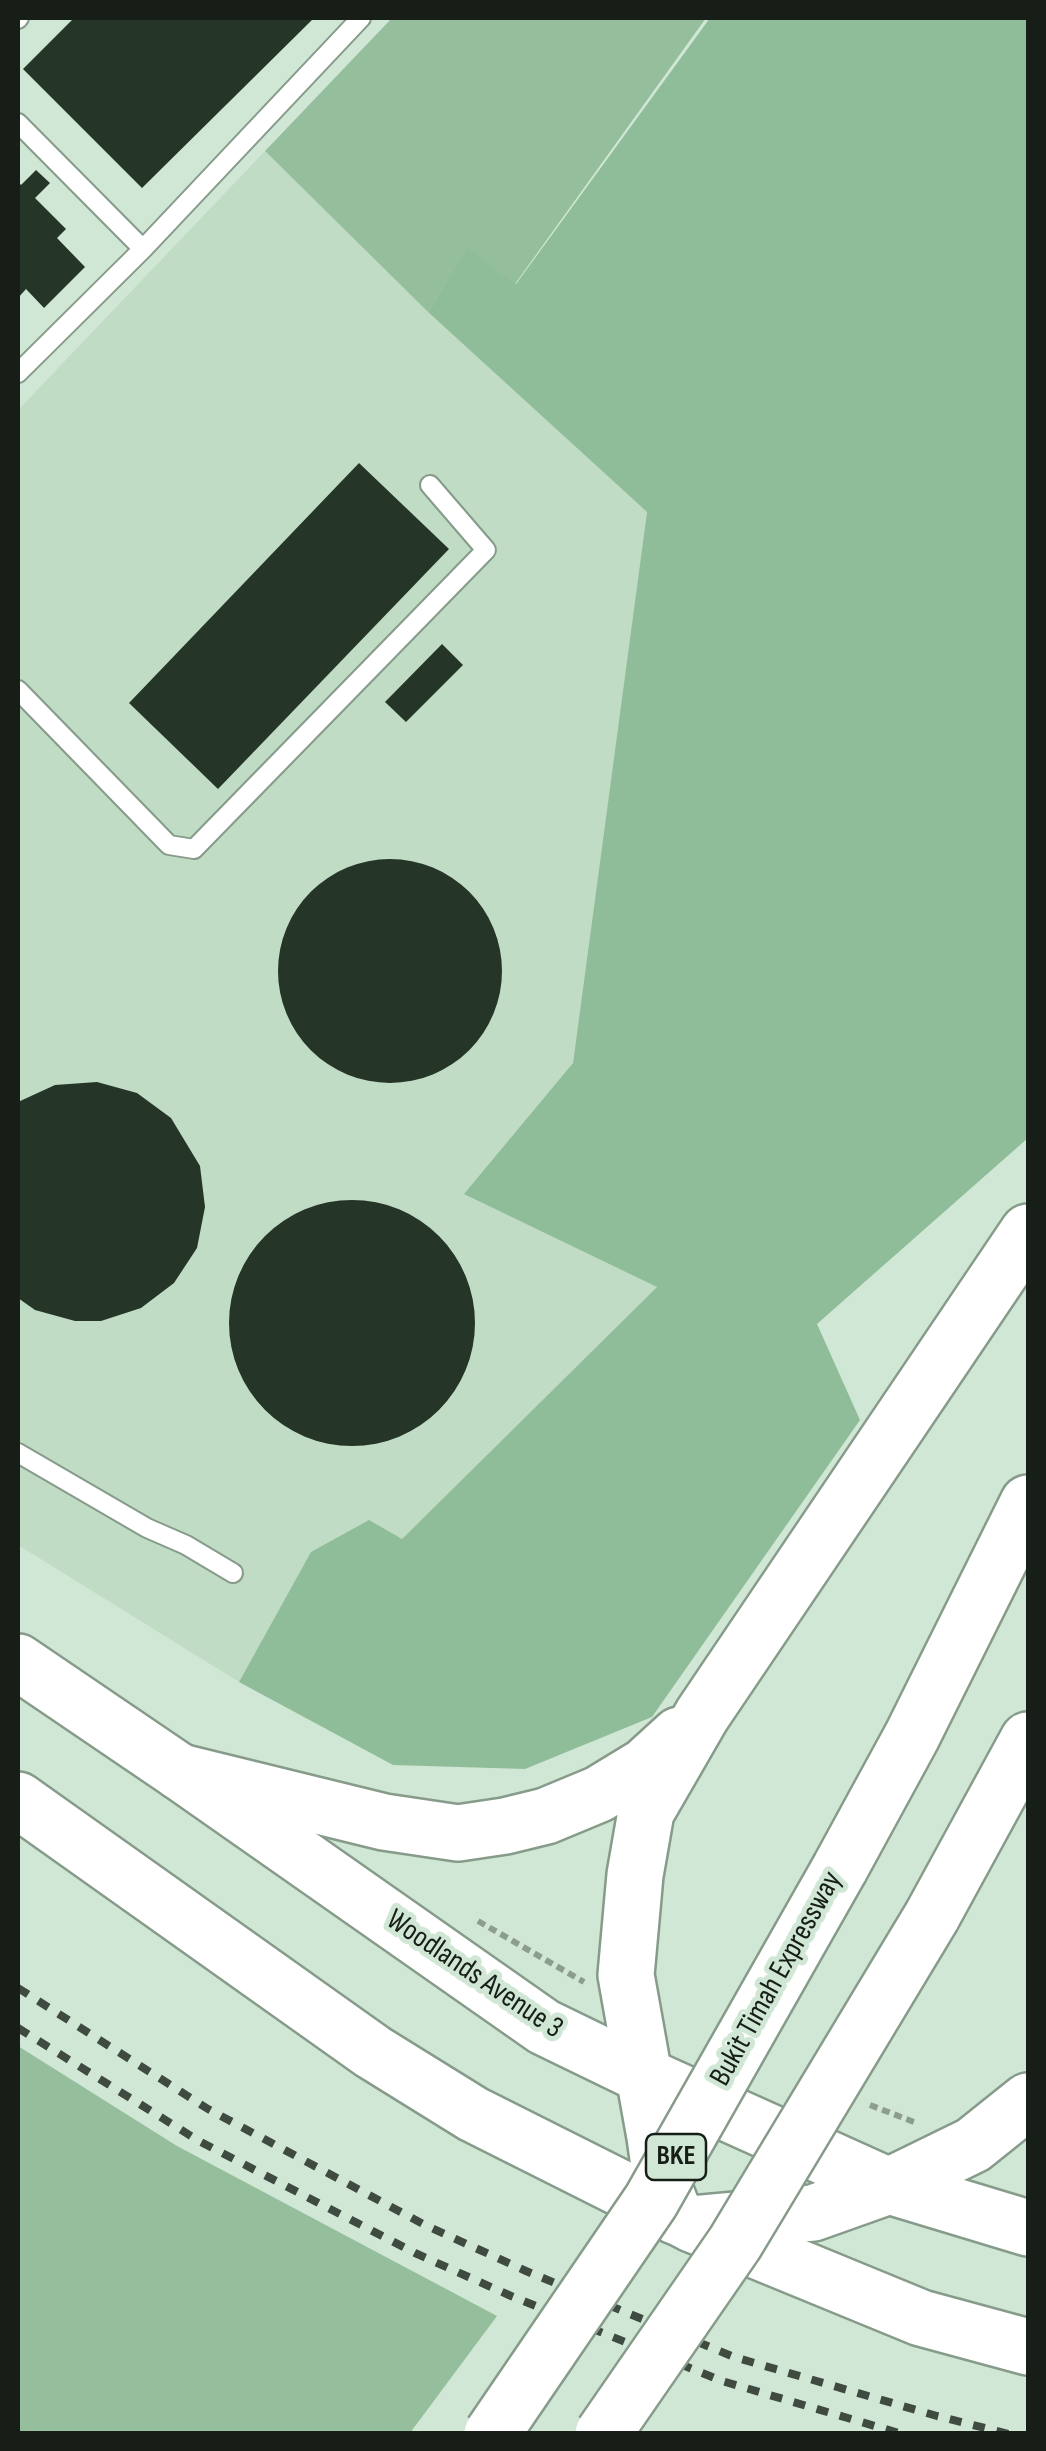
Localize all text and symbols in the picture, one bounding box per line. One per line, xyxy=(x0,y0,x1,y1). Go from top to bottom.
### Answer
street label: Bukit Timah Expressway xyxy=(703,1865,851,2093)
street label: Woodlands Avenue 3 xyxy=(379,1903,569,2047)
road number: BKE xyxy=(646,2134,706,2180)

